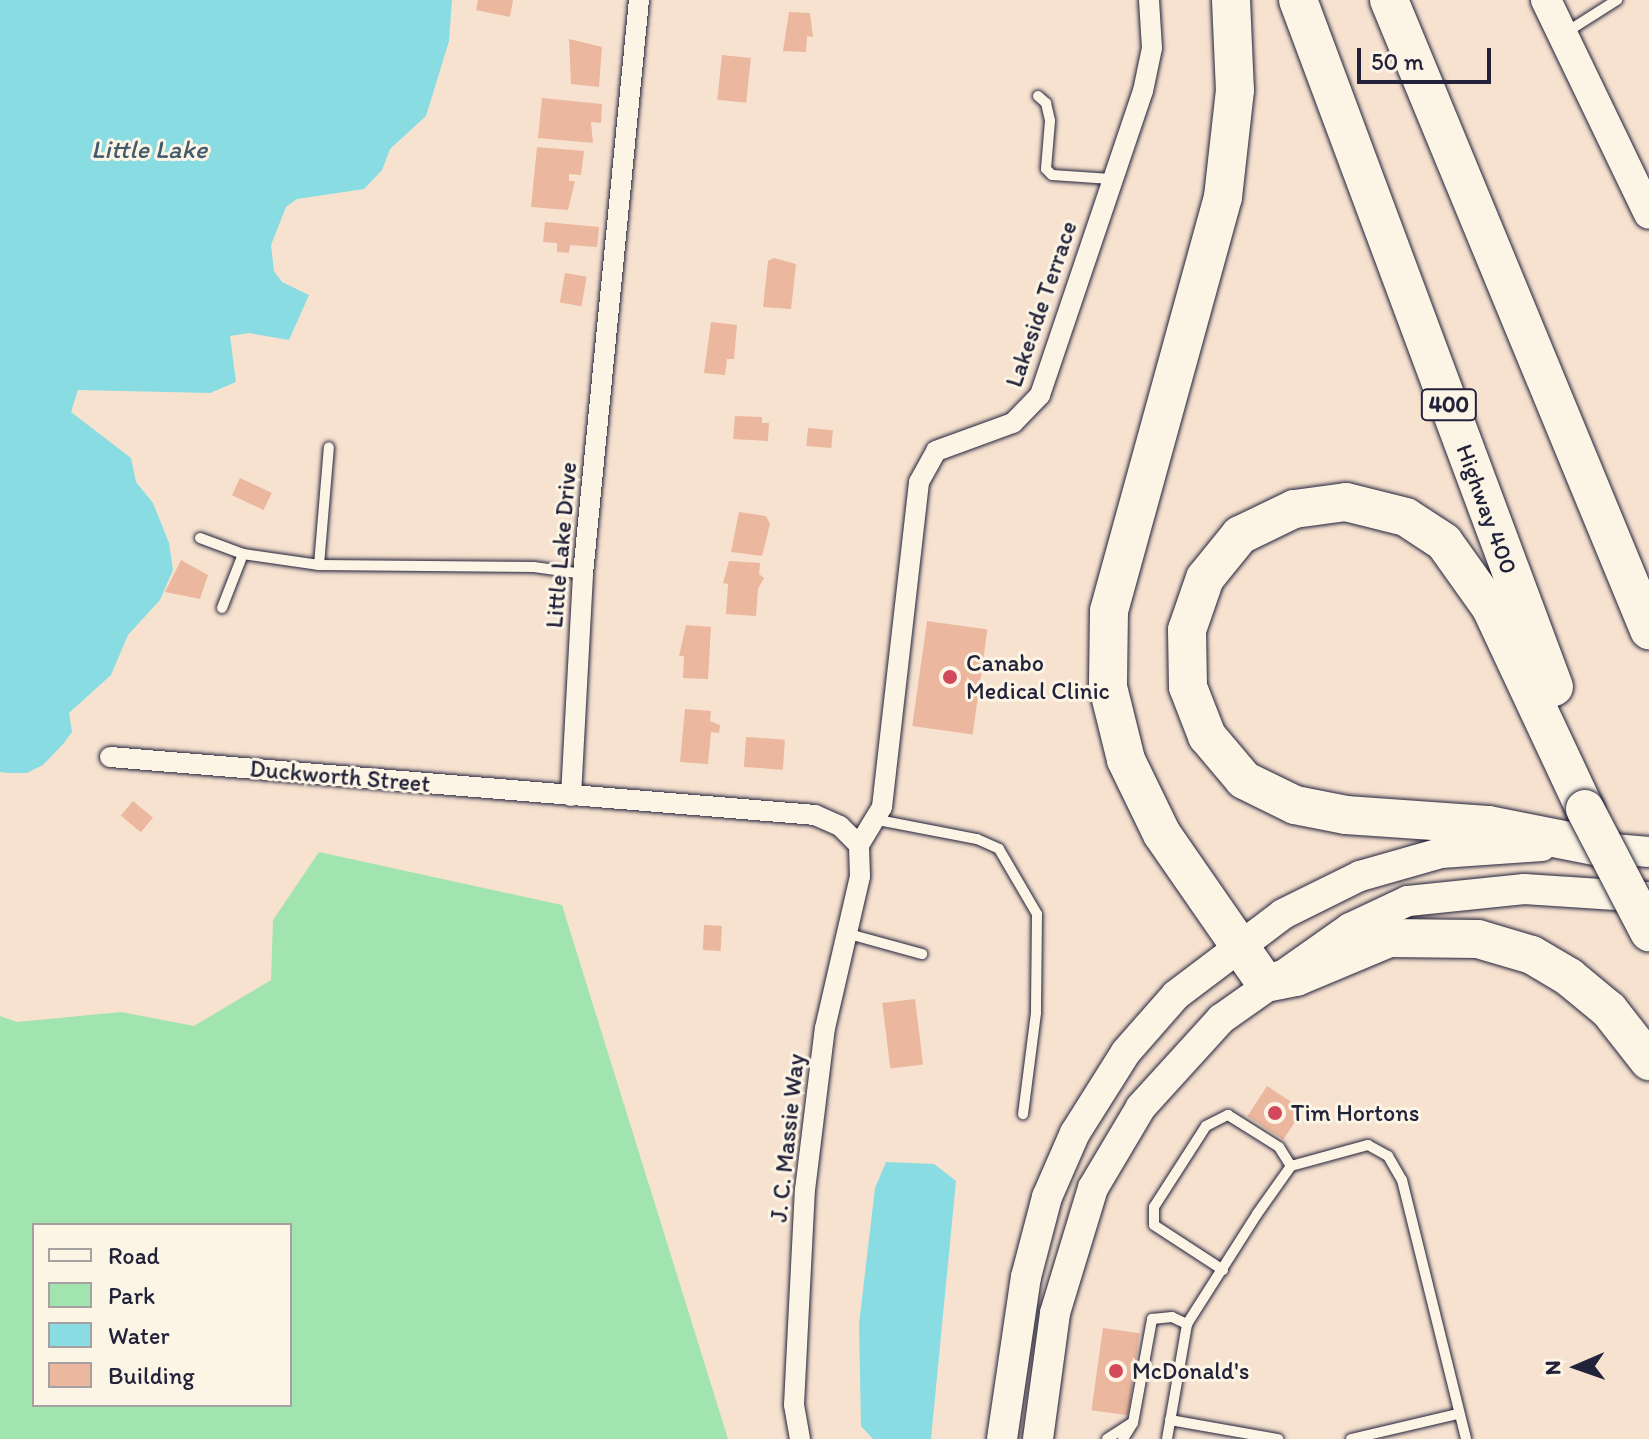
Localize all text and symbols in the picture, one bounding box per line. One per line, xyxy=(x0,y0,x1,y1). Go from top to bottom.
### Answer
scale bar xyxy=(1361,32,1495,82)
text: 50 m xyxy=(1371,47,1424,76)
water label: Little Lake xyxy=(91,134,207,166)
street label: Lakeside Terrace xyxy=(1000,219,1082,389)
road number: 400 xyxy=(1419,387,1479,423)
street label: Highway 400 xyxy=(1450,440,1524,578)
street label: Little Lake Drive xyxy=(539,461,583,629)
place label: Canabo Medical Clinic xyxy=(966,649,1110,705)
marker: Canabo Medical Clinic xyxy=(941,668,959,686)
street label: Duckworth Street xyxy=(248,754,432,798)
street label: J. C. Massie Way xyxy=(764,1053,810,1223)
place label: Tim Hortons xyxy=(1291,1099,1420,1127)
marker: Tim Hortons xyxy=(1266,1104,1284,1122)
legend xyxy=(32,1223,292,1407)
text: Road xyxy=(108,1241,160,1270)
text: Park xyxy=(108,1281,155,1310)
text: Water xyxy=(108,1321,170,1350)
north arrow xyxy=(1537,1327,1617,1407)
place label: McDonald's xyxy=(1132,1357,1249,1385)
text: N xyxy=(1539,1360,1566,1376)
text: Building xyxy=(108,1361,195,1390)
marker: McDonald's xyxy=(1107,1362,1125,1380)

